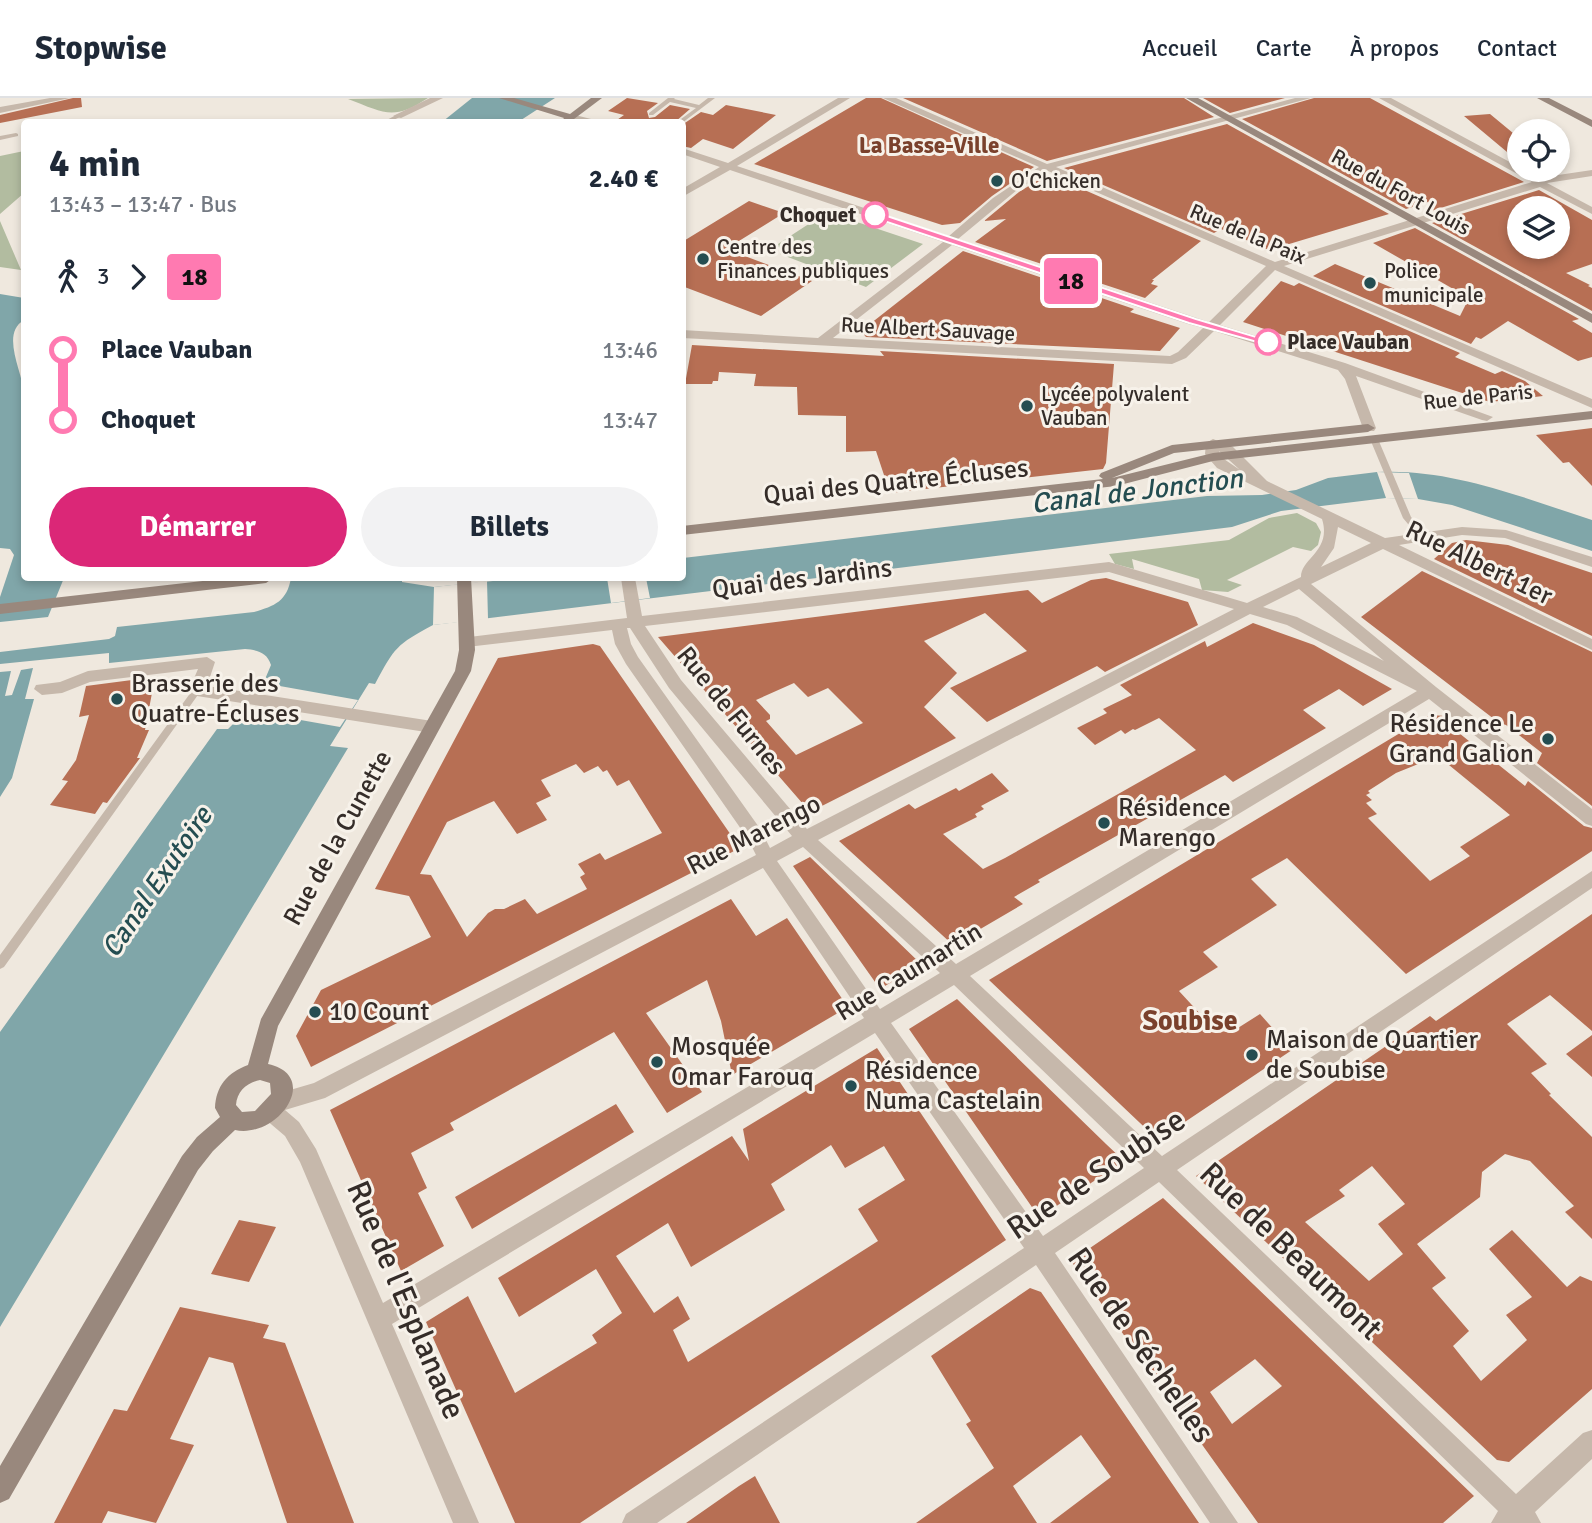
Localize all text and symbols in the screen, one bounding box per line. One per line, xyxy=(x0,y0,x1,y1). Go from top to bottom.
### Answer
text: Stopwise xyxy=(35,28,167,69)
text: Accueil xyxy=(1142,33,1218,63)
text: Carte xyxy=(1256,33,1312,63)
text: À propos xyxy=(1350,33,1439,63)
text: Contact xyxy=(1477,33,1557,63)
map controls xyxy=(1507,119,1570,259)
button: locate xyxy=(1507,119,1570,182)
district label: La Basse-Ville xyxy=(859,131,999,160)
text: 4 min xyxy=(49,140,141,187)
street label: Rue du Fort Louis xyxy=(1327,143,1475,241)
text: 2.40 € xyxy=(589,163,658,195)
place label: O'Chicken xyxy=(1011,168,1101,194)
marker: O'Chicken xyxy=(989,173,1005,189)
text: 13:43 – 13:47 · Bus xyxy=(49,190,237,219)
button: layers xyxy=(1507,196,1570,259)
street label: Rue de la Paix xyxy=(1186,198,1310,270)
place label: Choquet xyxy=(780,202,856,228)
marker: Choquet xyxy=(862,202,888,228)
place label: Centre des Finances publiques xyxy=(717,234,889,284)
marker: Centre des Finances publiques xyxy=(695,251,711,267)
icon: walk xyxy=(49,258,87,296)
icon: forward xyxy=(119,258,157,296)
line badge: 18 xyxy=(1040,258,1102,304)
place label: Police municipale xyxy=(1384,258,1483,308)
text: 3 xyxy=(97,262,109,291)
text: 18 xyxy=(181,262,207,292)
text: 18 xyxy=(1058,266,1084,296)
marker: Police municipale xyxy=(1362,275,1378,291)
street label: Rue Albert Sauvage xyxy=(840,311,1016,347)
marker: Place Vauban xyxy=(1255,329,1281,355)
place label: Place Vauban xyxy=(1287,329,1409,355)
text: Place Vauban xyxy=(101,334,252,366)
text: 13:46 xyxy=(602,336,658,365)
street label: Rue de Paris xyxy=(1422,378,1534,416)
place label: Lycée polyvalent Vauban xyxy=(1041,381,1189,431)
marker: Lycée polyvalent Vauban xyxy=(1019,398,1035,414)
text: Choquet xyxy=(101,404,195,436)
text: 13:47 xyxy=(602,406,658,435)
street label: Quai des Quatre Écluses xyxy=(762,452,1030,512)
water label: Canal de Jonction xyxy=(1029,461,1245,521)
button: Démarrer xyxy=(49,487,347,567)
button: Billets xyxy=(361,487,658,567)
street label: Rue Albert 1er xyxy=(1400,514,1558,613)
street label: Quai des Jardins xyxy=(710,552,894,606)
street label: Rue de Furnes xyxy=(670,640,792,782)
place label: Brasserie des Quatre-Écluses xyxy=(131,668,299,730)
marker: Brasserie des Quatre-Écluses xyxy=(109,691,125,707)
place label: Résidence Le Grand Galion xyxy=(1389,708,1534,770)
marker: Résidence Le Grand Galion xyxy=(1540,731,1556,747)
street label: Rue de la Cunette xyxy=(277,745,399,931)
street label: Rue Marengo xyxy=(682,788,826,882)
place label: Résidence Marengo xyxy=(1118,792,1231,854)
water label: Canal Exutoire xyxy=(94,799,221,964)
marker: Résidence Marengo xyxy=(1096,815,1112,831)
street label: Rue Caumartin xyxy=(830,916,988,1028)
place label: 10 Count xyxy=(329,996,429,1028)
marker: 10 Count xyxy=(307,1004,323,1020)
district label: Soubise xyxy=(1142,1004,1238,1038)
place label: Maison de Quartier de Soubise xyxy=(1266,1024,1478,1086)
place label: Mosquée Omar Farouq xyxy=(671,1031,814,1093)
marker: Maison de Quartier de Soubise xyxy=(1244,1047,1260,1063)
marker: Mosquée Omar Farouq xyxy=(649,1054,665,1070)
place label: Résidence Numa Castelain xyxy=(865,1055,1041,1117)
marker: Résidence Numa Castelain xyxy=(843,1078,859,1094)
street label: Rue de Soubise xyxy=(999,1100,1193,1248)
street label: Rue de Beaumont xyxy=(1192,1154,1390,1348)
street label: Rue de l'Esplanade xyxy=(338,1175,474,1425)
street label: Rue de Séchelles xyxy=(1059,1240,1223,1450)

